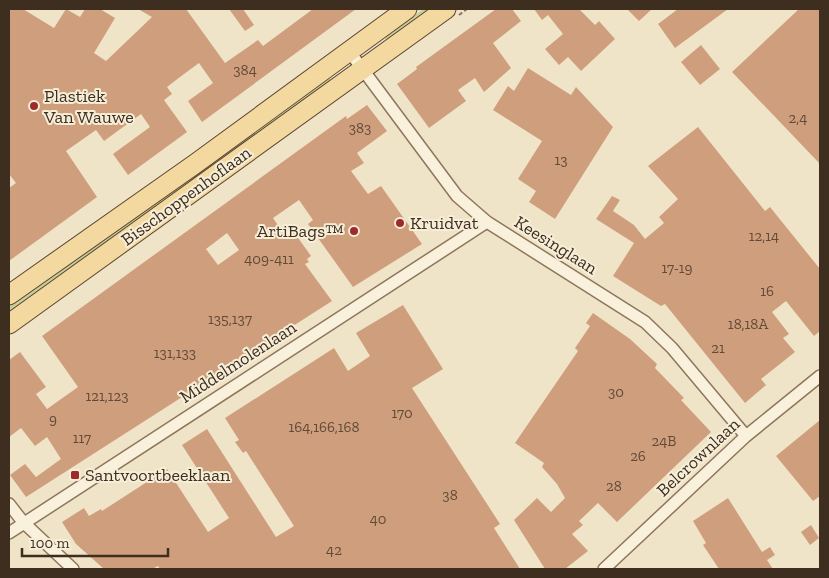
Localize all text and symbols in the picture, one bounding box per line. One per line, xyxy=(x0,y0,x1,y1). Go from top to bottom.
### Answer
house number: 384 xyxy=(233,61,257,79)
place label: Plastiek Van Wauwe xyxy=(43,85,134,128)
marker: Plastiek Van Wauwe xyxy=(28,100,40,112)
house number: 2,4 xyxy=(789,109,807,127)
house number: 383 xyxy=(349,119,371,137)
street label: Bisschoppenhoflaan xyxy=(117,141,256,250)
house number: 13 xyxy=(554,151,568,169)
street label: Keesinglaan xyxy=(510,211,602,280)
place label: Kruidvat xyxy=(410,212,479,234)
marker: Kruidvat xyxy=(394,217,406,229)
place label: ArtiBags™ xyxy=(257,220,344,242)
marker: ArtiBags™ xyxy=(348,225,360,237)
house number: 12,14 xyxy=(749,227,779,245)
house number: 409-411 xyxy=(244,250,294,268)
house number: 17-19 xyxy=(662,259,692,277)
house number: 16 xyxy=(760,282,774,300)
house number: 135,137 xyxy=(208,310,252,328)
house number: 18,18A xyxy=(728,315,768,333)
street label: Middelmolenlaan xyxy=(176,316,301,408)
house number: 21 xyxy=(711,339,725,357)
house number: 131,133 xyxy=(154,344,196,362)
house number: 30 xyxy=(608,383,624,401)
house number: 121,123 xyxy=(85,387,129,405)
house number: 170 xyxy=(391,404,413,422)
house number: 9 xyxy=(49,410,57,428)
street label: Belcrownlaan xyxy=(652,412,745,501)
house number: 164,166,168 xyxy=(288,418,360,436)
house number: 117 xyxy=(73,429,91,447)
house number: 24B xyxy=(652,432,676,450)
house number: 26 xyxy=(630,447,646,465)
place label: Santvoortbeeklaan xyxy=(85,464,231,486)
marker: Santvoortbeeklaan xyxy=(69,469,81,481)
house number: 28 xyxy=(606,477,622,495)
house number: 38 xyxy=(442,486,458,504)
house number: 40 xyxy=(370,510,386,528)
scale bar xyxy=(22,526,169,558)
text: 100 m xyxy=(30,534,69,552)
house number: 42 xyxy=(326,541,342,559)

